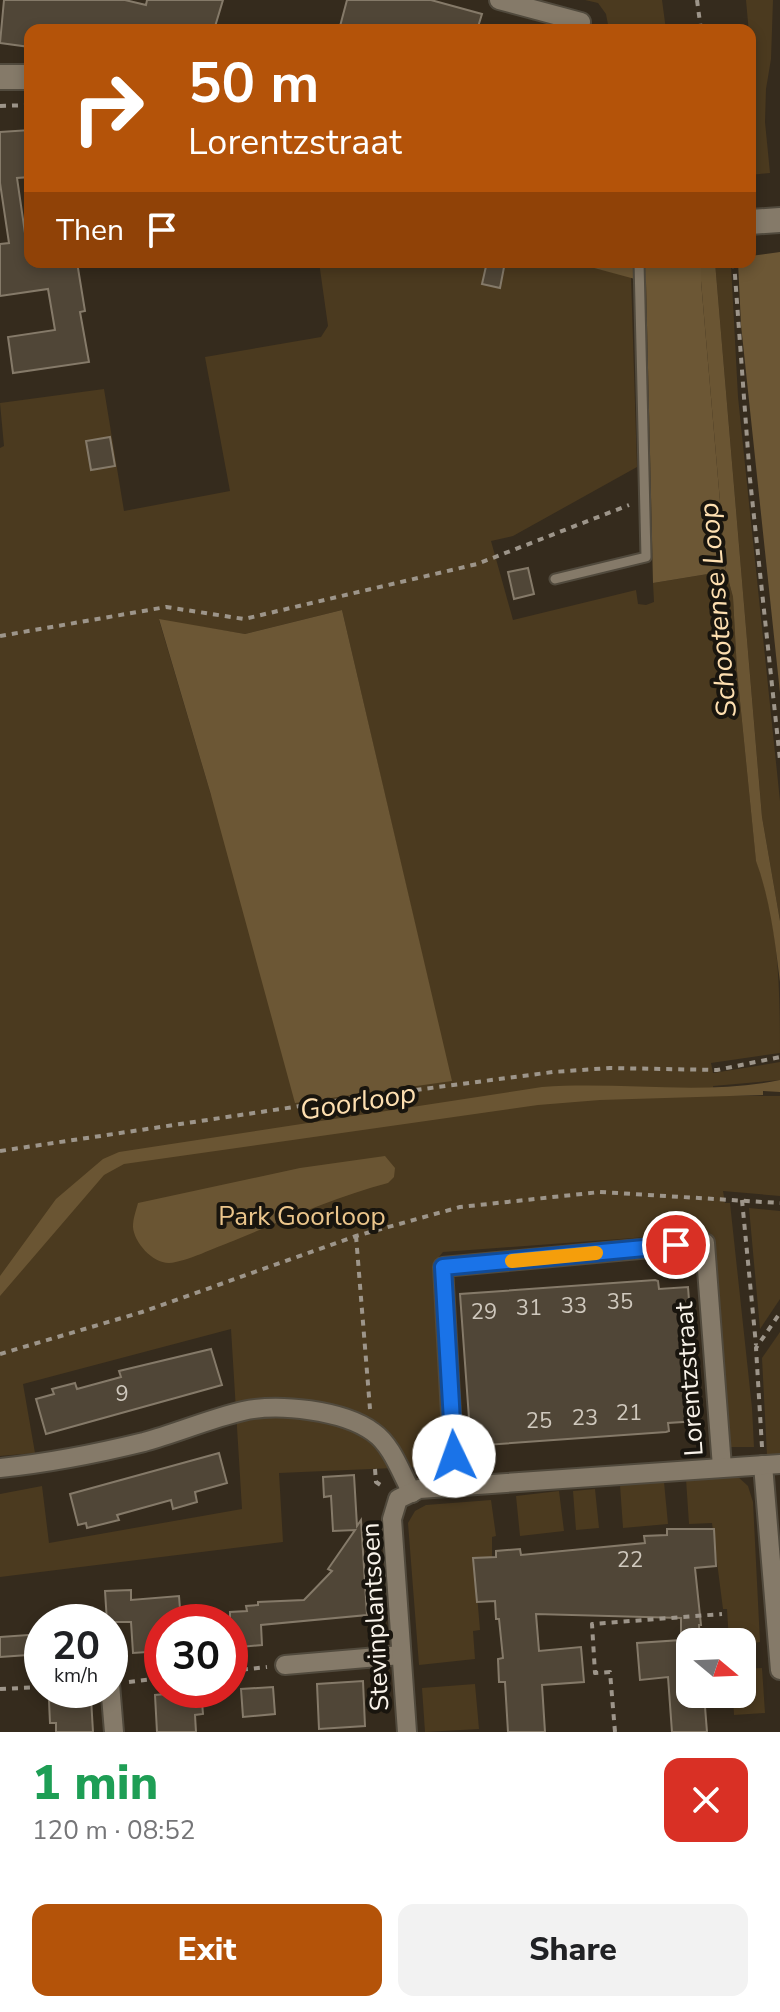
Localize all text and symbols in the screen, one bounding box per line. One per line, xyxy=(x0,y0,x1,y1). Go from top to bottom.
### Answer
text: 50 m xyxy=(188,45,319,122)
icon: right xyxy=(56,56,160,160)
text: Lorentzstraat xyxy=(188,118,402,167)
icon: arrive xyxy=(140,208,184,252)
text: Then xyxy=(56,210,124,251)
water label: Schootense Loop xyxy=(690,501,746,719)
water label: Goorloop xyxy=(297,1074,419,1130)
park label: Park Goorloop xyxy=(218,1199,386,1234)
pin xyxy=(642,1211,710,1279)
icon: arrive xyxy=(654,1223,698,1267)
house number: 35 xyxy=(607,1287,633,1317)
house number: 33 xyxy=(561,1291,587,1321)
house number: 31 xyxy=(516,1293,542,1323)
house number: 29 xyxy=(471,1297,497,1327)
street label: Lorentzstraat xyxy=(666,1300,712,1457)
house number: 9 xyxy=(115,1379,129,1409)
house number: 21 xyxy=(616,1398,642,1428)
house number: 23 xyxy=(572,1403,598,1433)
house number: 25 xyxy=(526,1406,552,1436)
position arrow xyxy=(412,1414,496,1498)
street label: Stevinplantsoen xyxy=(353,1522,397,1712)
house number: 22 xyxy=(617,1545,643,1575)
speed limit sign: 30 xyxy=(144,1604,248,1708)
text: 20 xyxy=(52,1619,100,1673)
north arrow xyxy=(676,1628,756,1708)
map controls xyxy=(676,1628,756,1708)
text: km/h xyxy=(54,1662,98,1689)
text: 1 min xyxy=(32,1750,158,1816)
button: close xyxy=(664,1758,748,1842)
text: 120 m · 08:52 xyxy=(32,1813,195,1848)
button: Exit xyxy=(32,1904,382,1996)
button: Share xyxy=(398,1904,748,1996)

